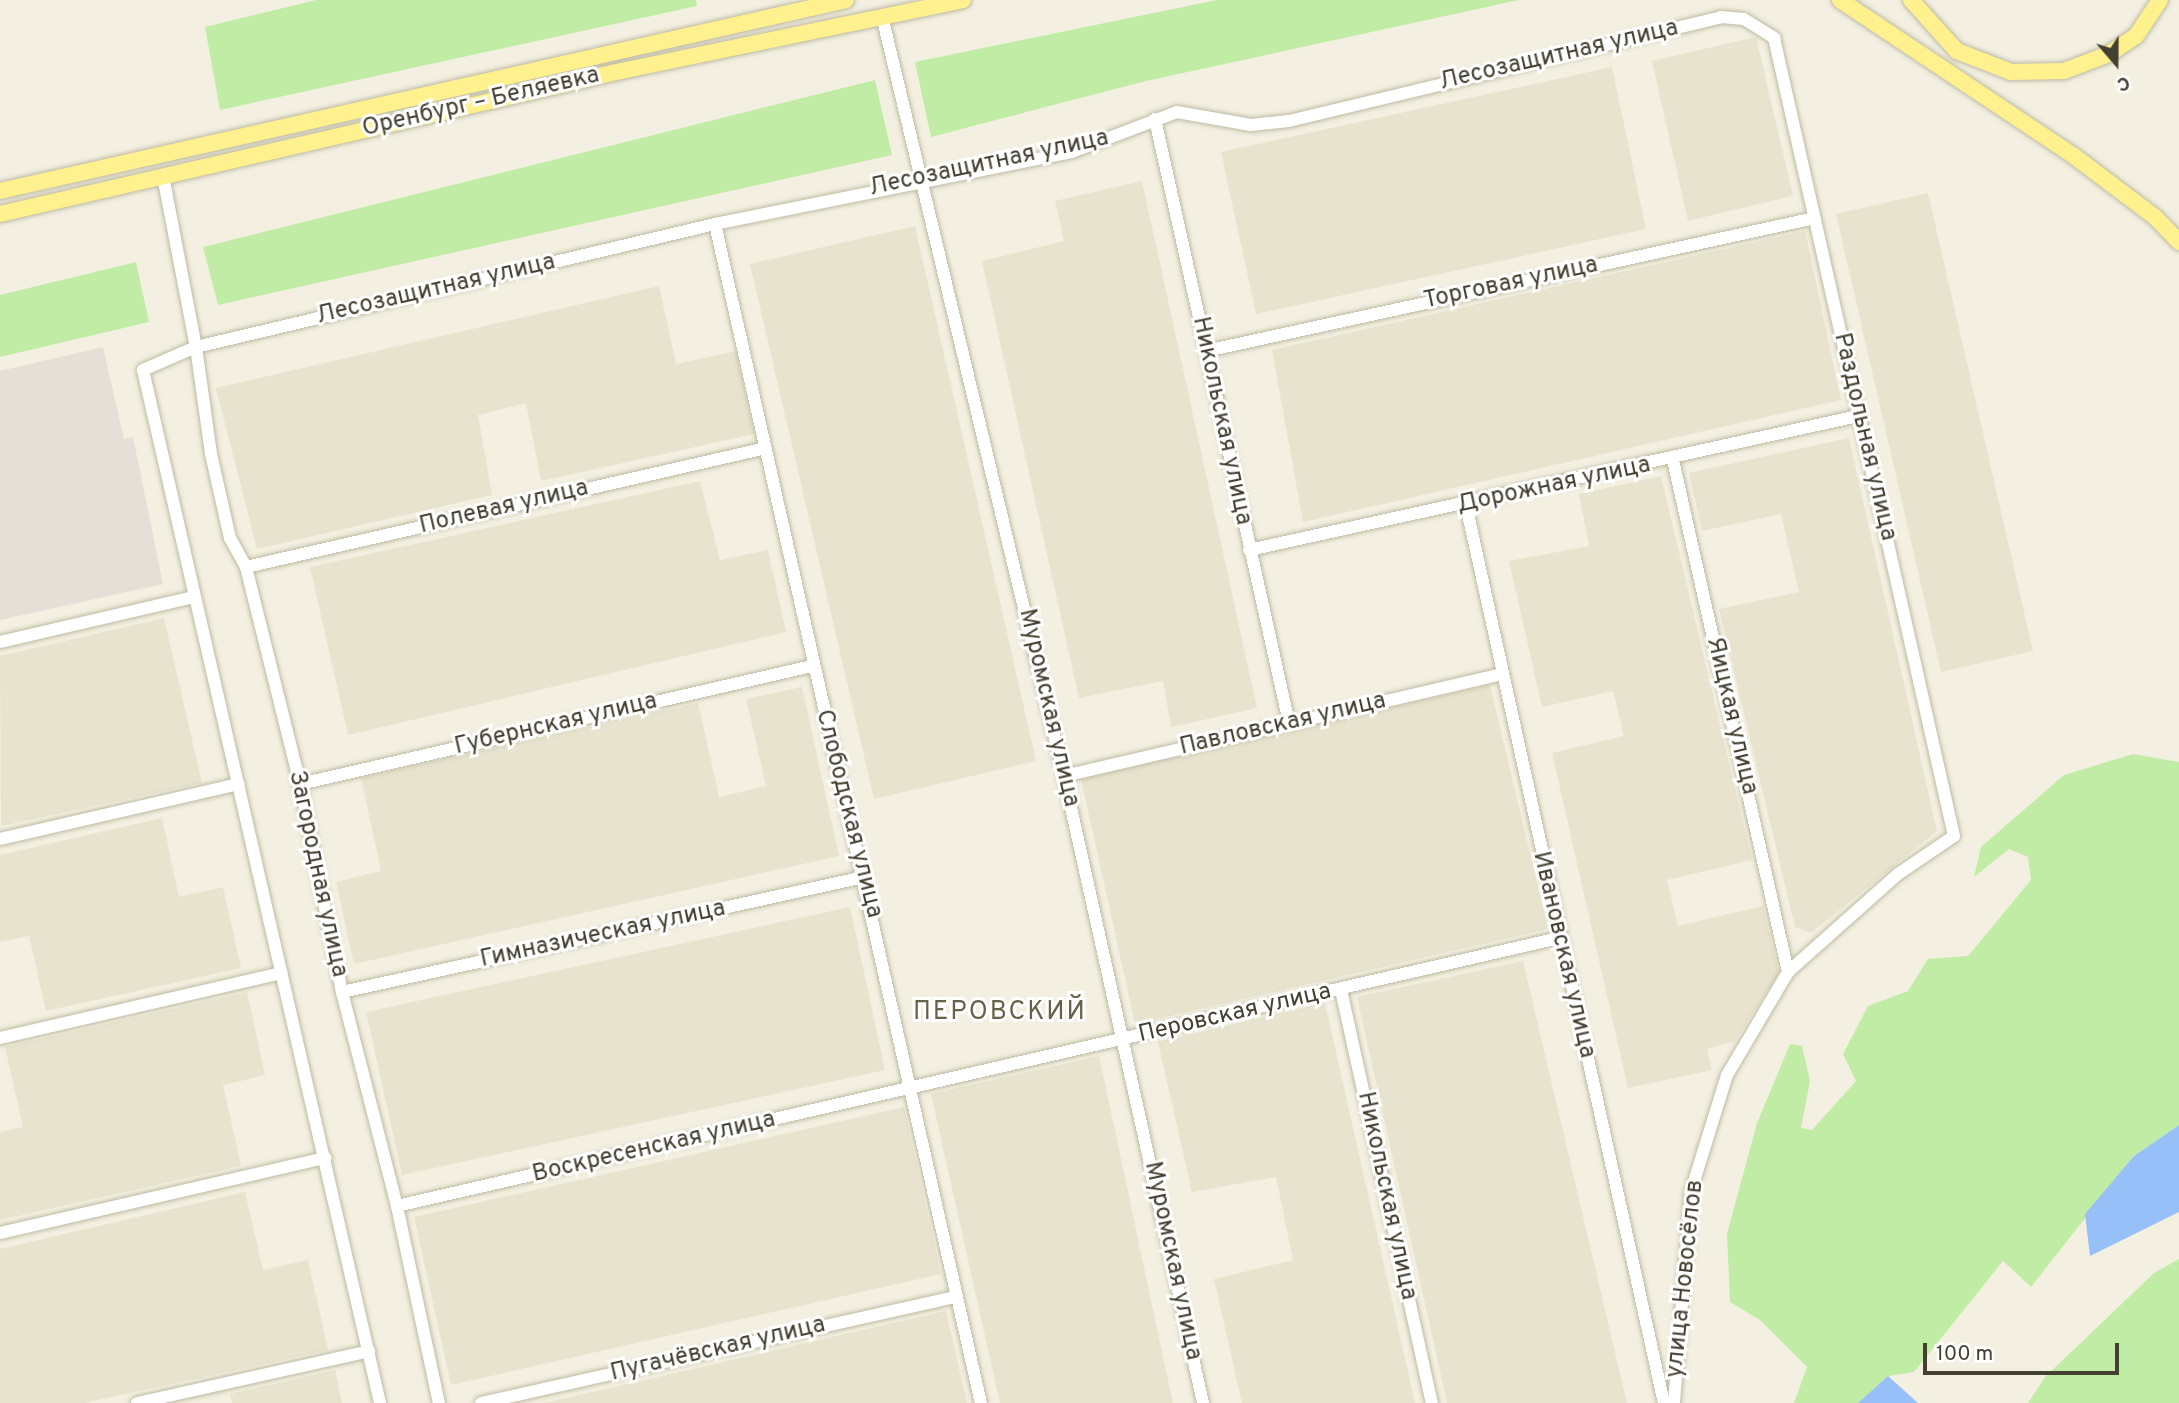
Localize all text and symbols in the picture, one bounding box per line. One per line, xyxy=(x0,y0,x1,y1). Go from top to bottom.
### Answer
street label: Лесозащитная улица xyxy=(1437,15,1681,97)
north arrow xyxy=(2081,28,2151,98)
street label: Оренбург – Беляевка xyxy=(360,62,602,144)
text: С xyxy=(2113,69,2133,96)
street label: Лесозащитная улица xyxy=(867,125,1111,203)
street label: Лесозащитная улица xyxy=(314,249,558,331)
street label: Торговая улица xyxy=(1421,251,1601,317)
street label: Никольская улица xyxy=(1185,314,1257,528)
street label: Раздольная улица xyxy=(1826,330,1902,544)
street label: Дорожная улица xyxy=(1455,451,1653,521)
street label: Полевая улица xyxy=(417,475,591,541)
street label: Муромская улица xyxy=(1011,606,1085,810)
street label: Яицкая улица xyxy=(1699,634,1763,798)
street label: Павловская улица xyxy=(1177,687,1389,763)
street label: Губернская улица xyxy=(452,688,660,762)
street label: Слободская улица xyxy=(808,707,888,921)
street label: Загородная улица xyxy=(281,768,353,980)
street label: Ивановская улица xyxy=(1525,849,1601,1061)
street label: Гимназическая улица xyxy=(478,895,728,975)
street label: Перовская улица xyxy=(1136,978,1334,1050)
district label: ПЕРОВСКИЙ xyxy=(914,997,1086,1029)
street label: Никольская улица xyxy=(1350,1089,1422,1303)
street label: Воскресенская улица xyxy=(530,1106,778,1190)
street label: Муромская улица xyxy=(1137,1159,1207,1363)
street label: улица Новосёлов xyxy=(1661,1178,1711,1380)
street label: Пугачёвская улица xyxy=(608,1311,828,1389)
scale bar xyxy=(1927,1330,2123,1374)
text: 100 m xyxy=(1936,1341,1993,1368)

